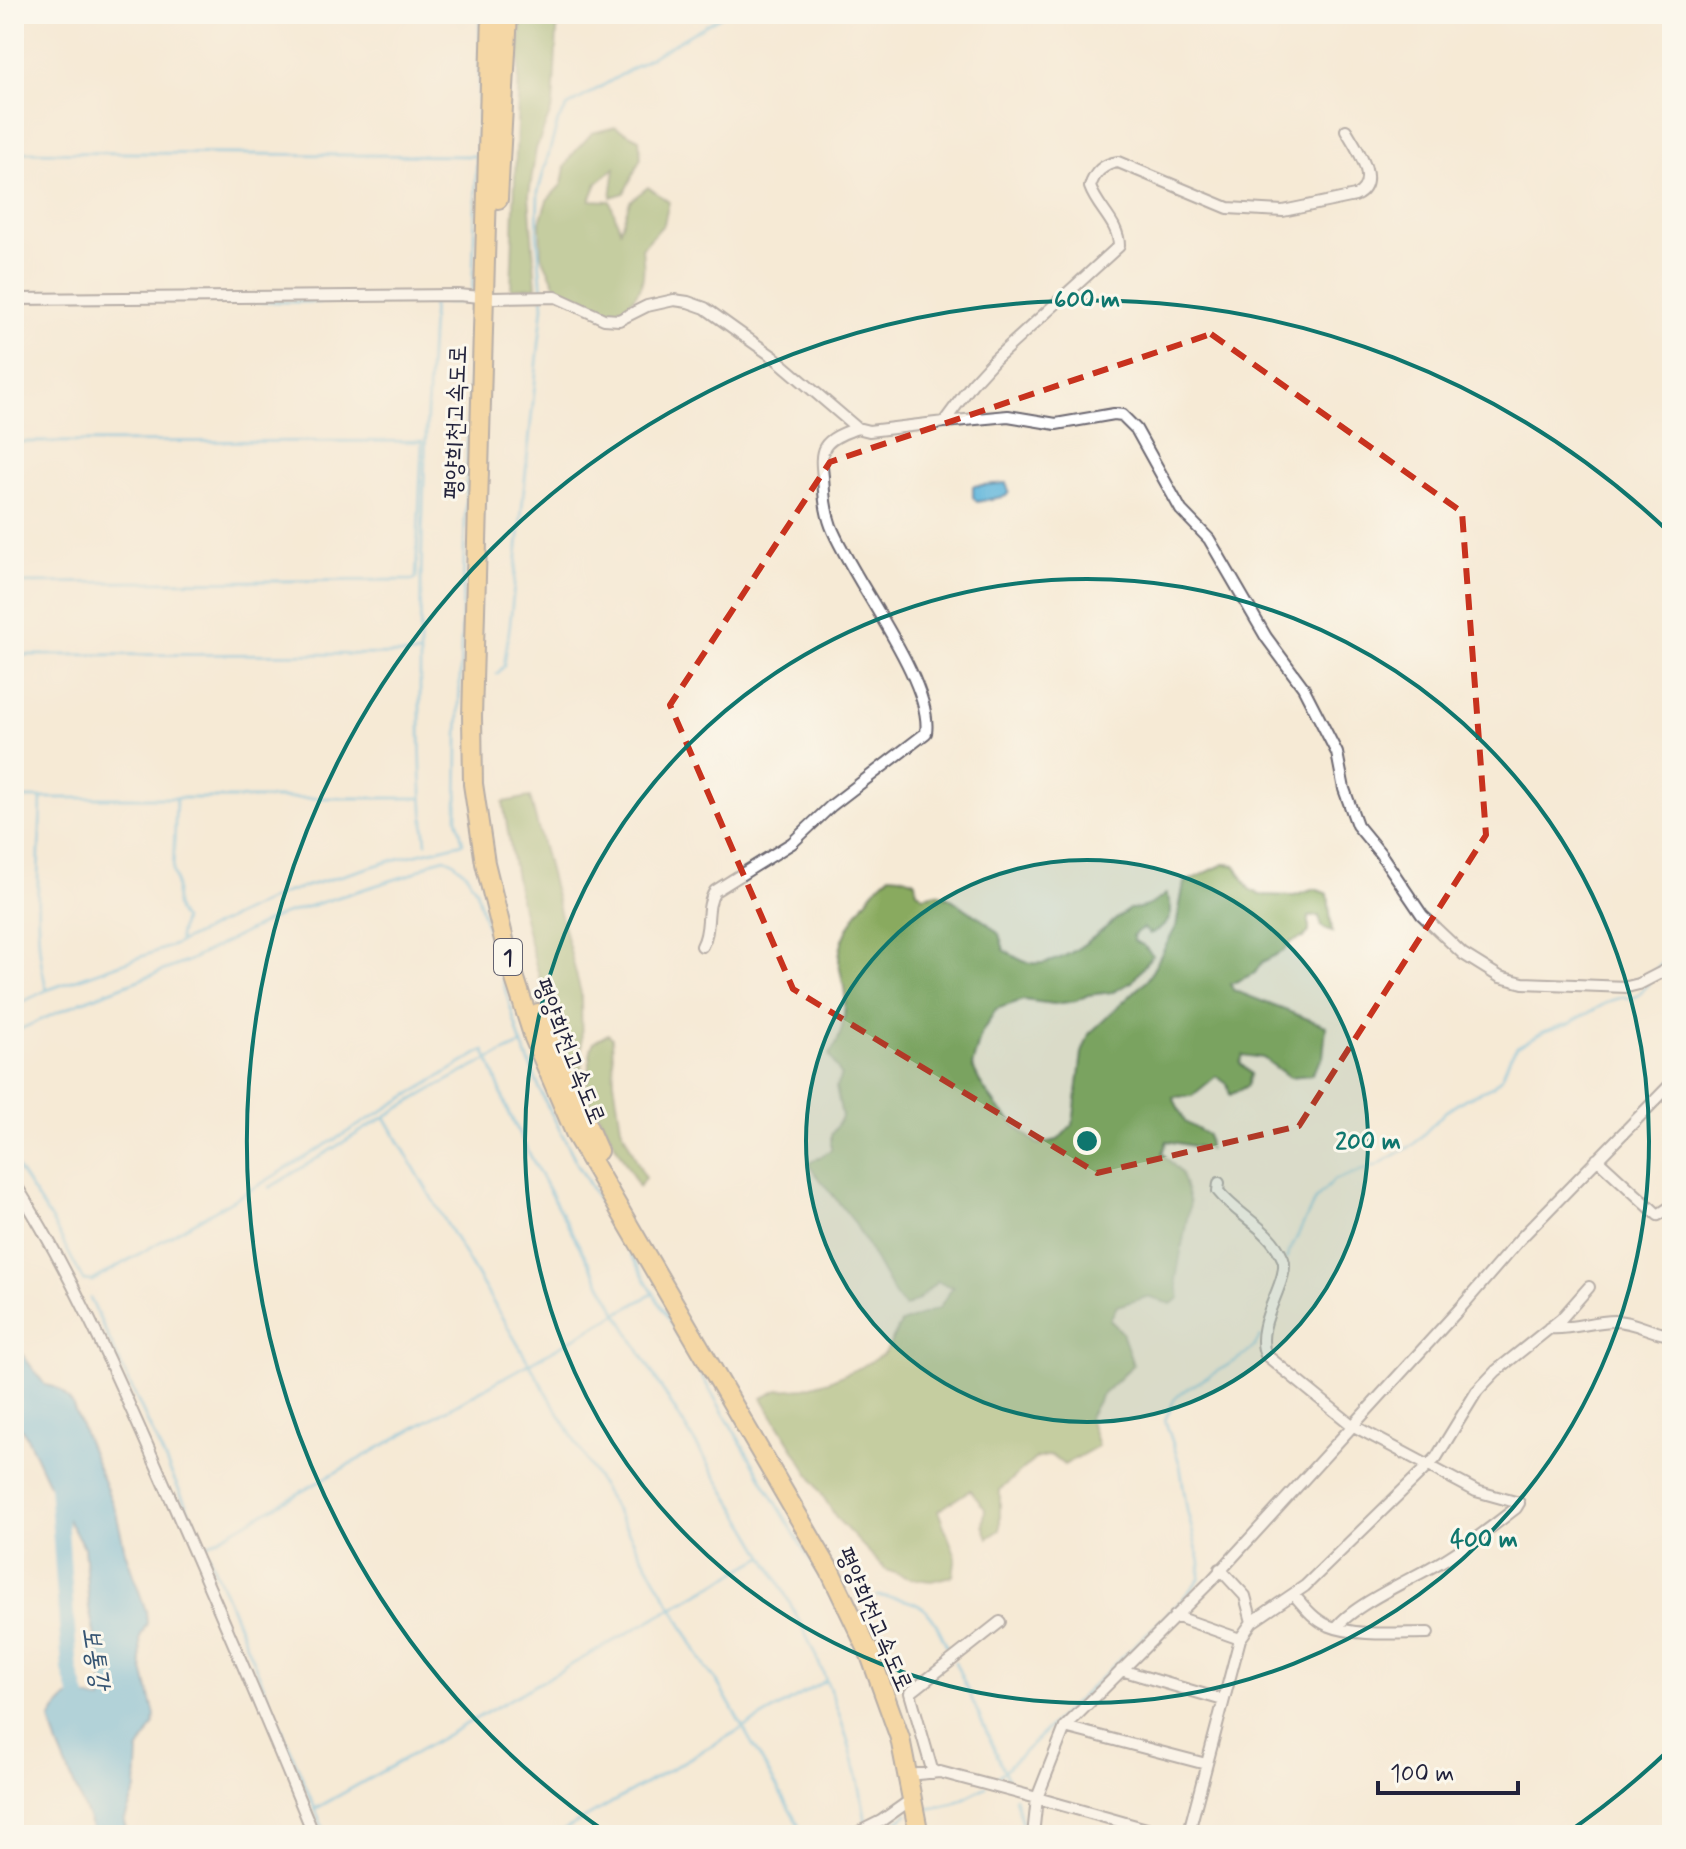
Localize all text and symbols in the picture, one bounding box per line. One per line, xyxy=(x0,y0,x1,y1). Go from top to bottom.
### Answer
text: 600 m xyxy=(1054,285,1120,316)
street label: 평양희천고속도로 xyxy=(438,344,475,500)
road number: 1 xyxy=(494,939,522,975)
street label: 평양희천고속도로 xyxy=(525,974,612,1129)
centre of rings xyxy=(1073,1127,1101,1155)
text: 200 m xyxy=(1335,1127,1401,1158)
text: 400 m xyxy=(1450,1525,1518,1556)
street label: 평양희천고속도로 xyxy=(828,1543,919,1696)
water label: 보통강 xyxy=(73,1625,117,1695)
scale bar xyxy=(1378,1745,1518,1795)
text: 100 m xyxy=(1390,1759,1454,1790)

